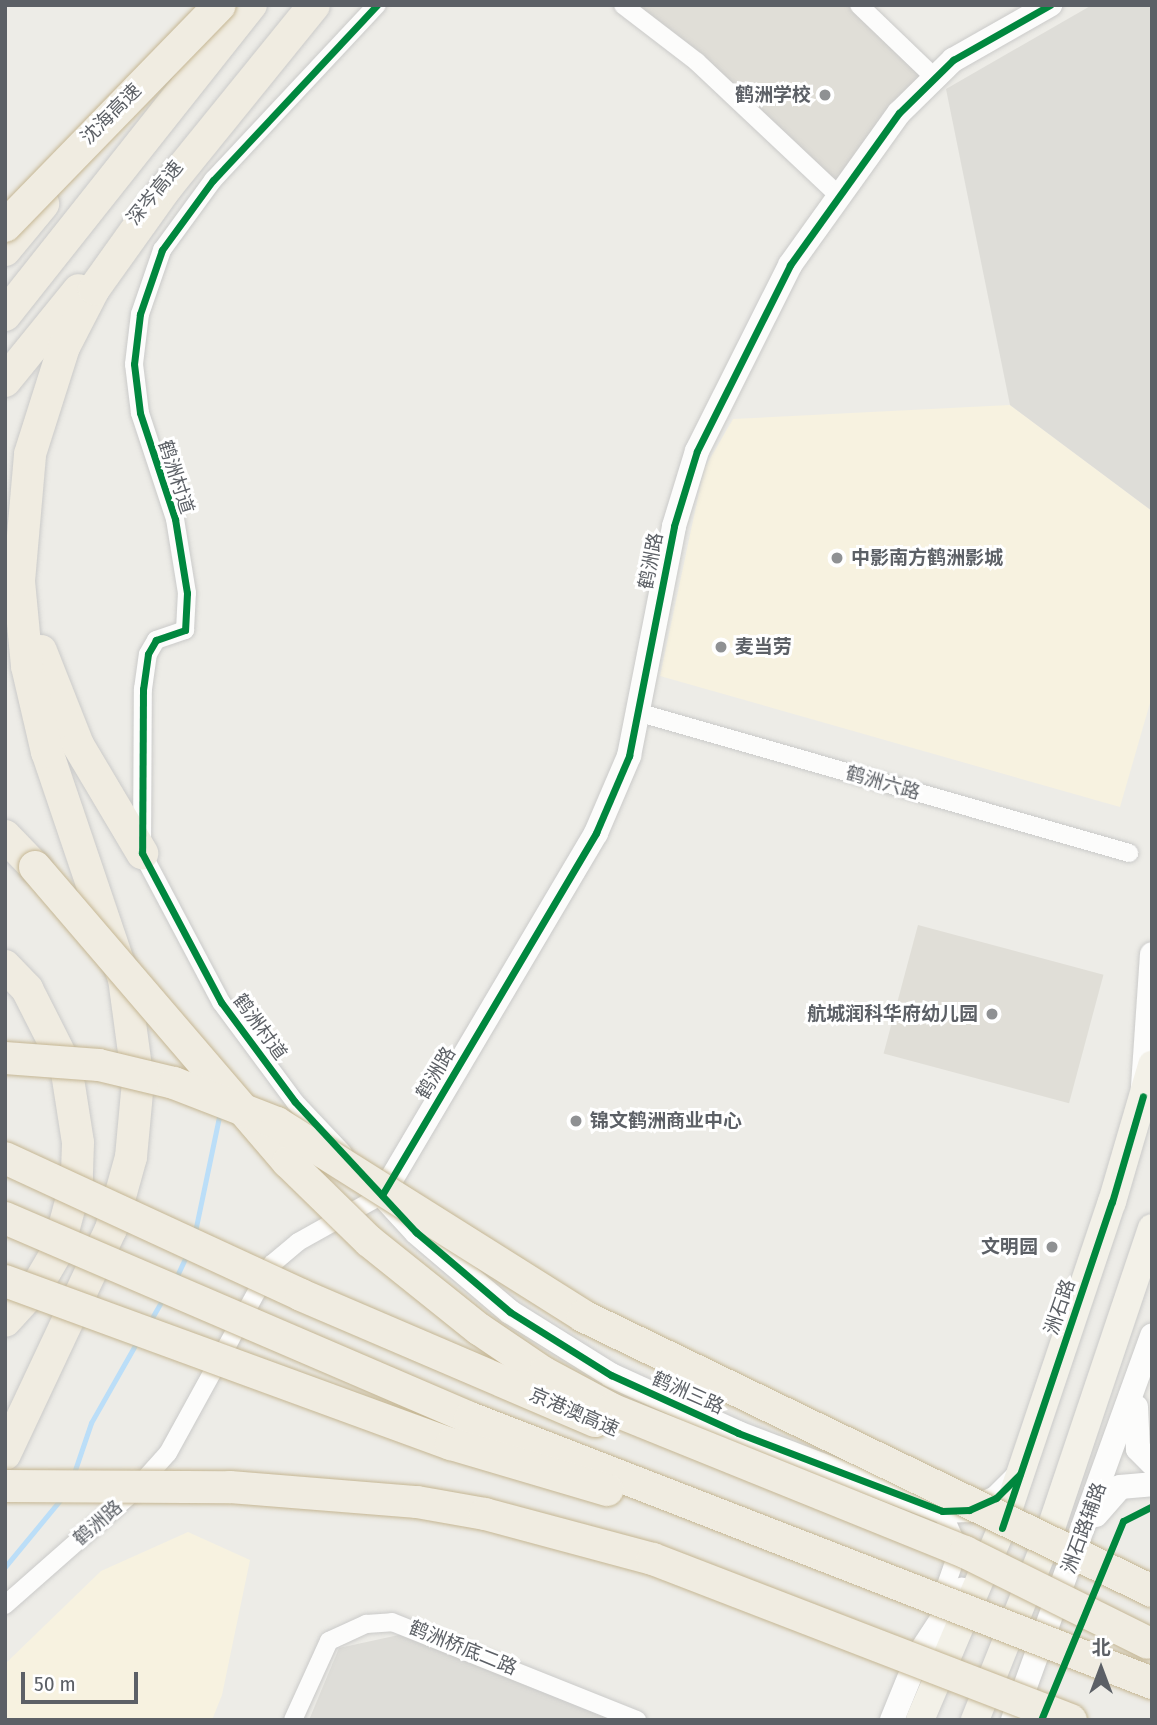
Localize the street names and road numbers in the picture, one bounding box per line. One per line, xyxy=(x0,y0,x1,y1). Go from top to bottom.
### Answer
street label: 沈海高速 xyxy=(76,79,146,149)
street label: 深岑高速 xyxy=(122,156,188,230)
street label: 鹤洲村道 xyxy=(153,437,199,517)
street label: 鹤洲路 xyxy=(634,531,668,591)
street label: 鹤洲六路 xyxy=(843,762,923,804)
street label: 鹤洲村道 xyxy=(228,990,292,1064)
street label: 鹤洲路 xyxy=(412,1043,460,1103)
street label: 洲石路 xyxy=(1040,1276,1080,1338)
street label: 鹤洲三路 xyxy=(649,1367,727,1419)
street label: 京港澳高速 xyxy=(526,1383,622,1441)
street label: 洲石路辅路 xyxy=(1057,1479,1111,1577)
street label: 鹤洲路 xyxy=(69,1496,127,1550)
street label: 鹤洲桥底二路 xyxy=(406,1616,520,1680)

